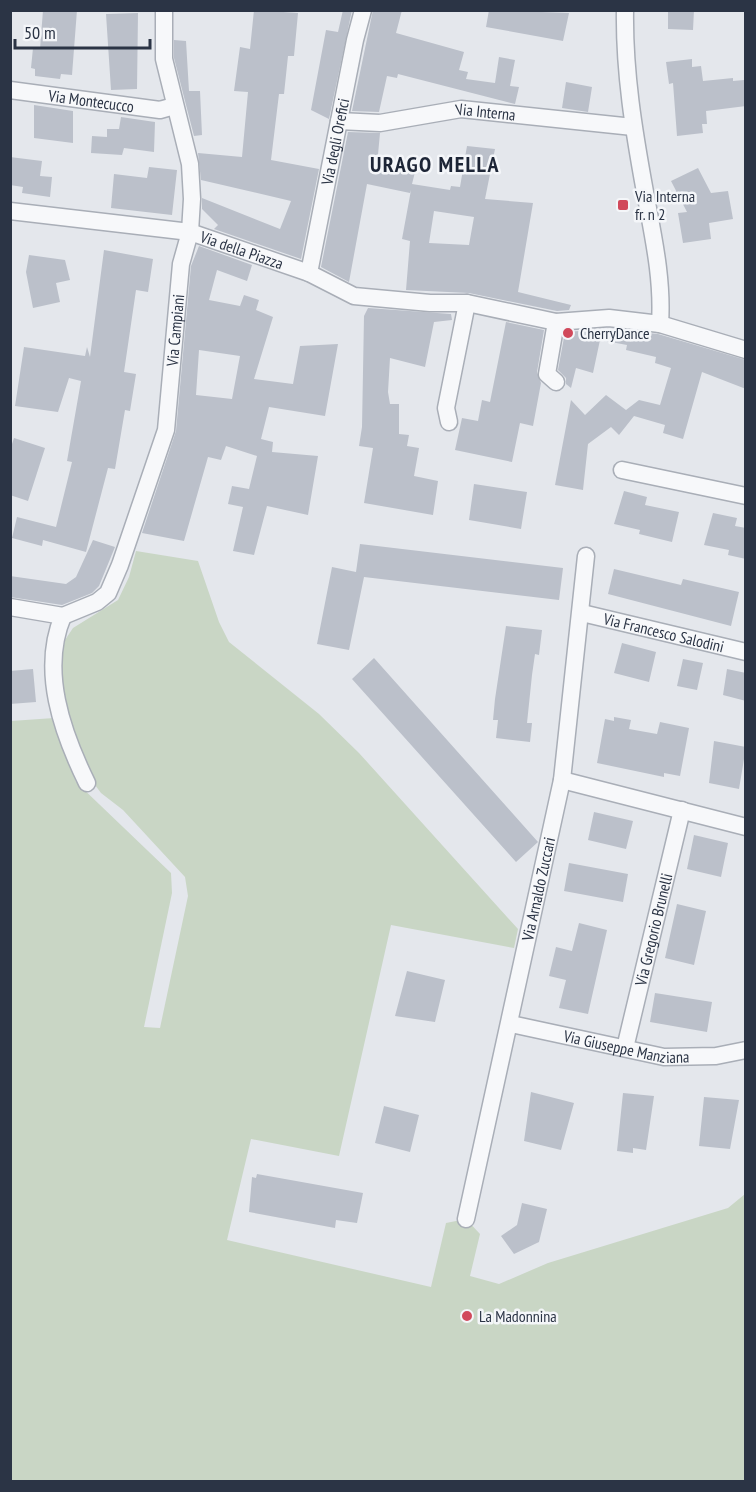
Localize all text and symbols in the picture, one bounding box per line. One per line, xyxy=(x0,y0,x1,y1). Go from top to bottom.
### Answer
scale bar xyxy=(15,12,150,50)
text: 50 m xyxy=(24,21,56,44)
street label: Via Montecucco xyxy=(46,85,135,116)
street label: Via degli Orefici xyxy=(316,97,353,187)
street label: Via Interna xyxy=(453,99,517,125)
district label: URAGO MELLA xyxy=(370,150,500,178)
place label: Via Interna fr. n 2 xyxy=(634,186,695,224)
marker: Via Interna fr. n 2 xyxy=(616,198,630,212)
street label: Via della Piazza xyxy=(197,226,286,273)
street label: Via Campiani xyxy=(162,293,188,368)
place label: CherryDance xyxy=(580,323,650,343)
marker: CherryDance xyxy=(561,326,575,340)
street label: Via Francesco Salodini xyxy=(600,608,726,656)
street label: Via Arnaldo Zuccari xyxy=(517,835,559,943)
street label: Via Gregorio Brunelli xyxy=(630,871,677,989)
street label: Via Giuseppe Manziana xyxy=(561,1025,690,1067)
place label: La Madonnina xyxy=(479,1306,557,1326)
marker: La Madonnina xyxy=(460,1309,474,1323)

